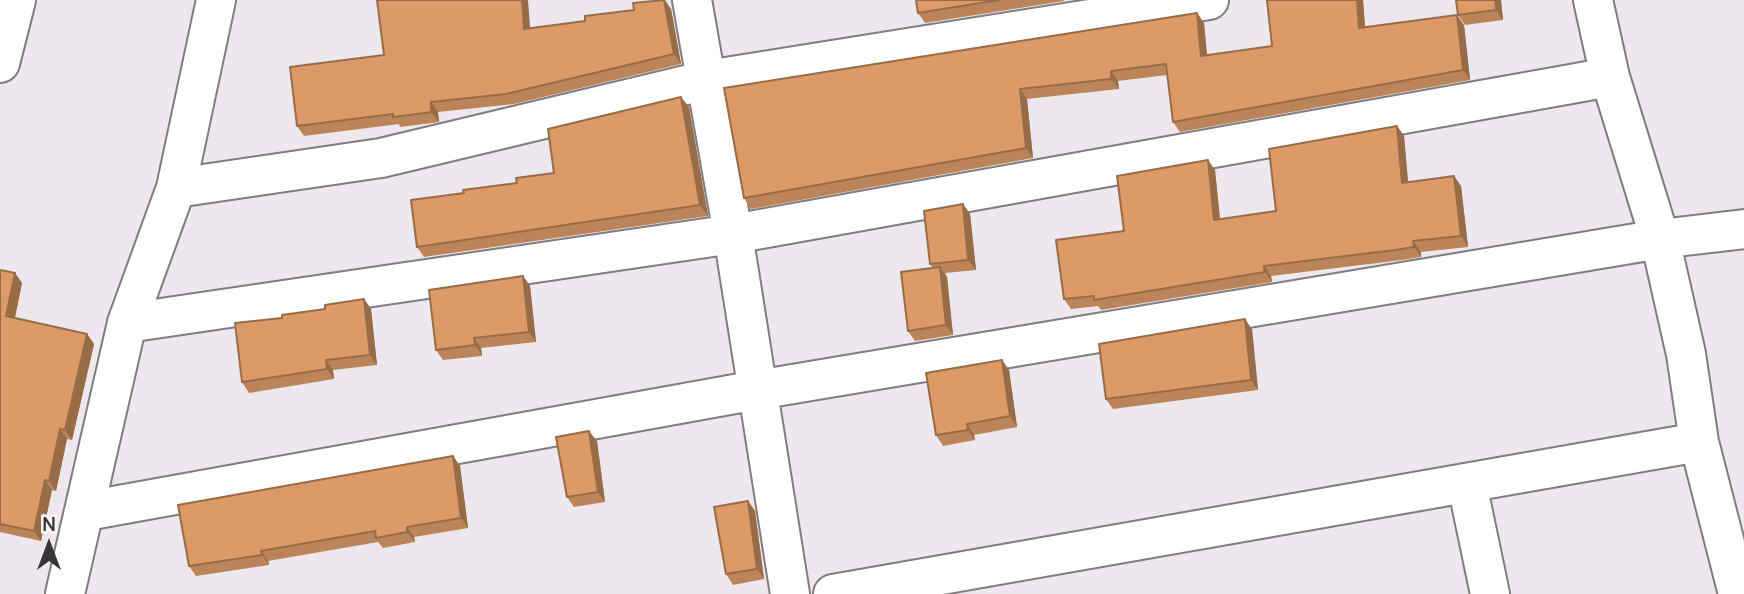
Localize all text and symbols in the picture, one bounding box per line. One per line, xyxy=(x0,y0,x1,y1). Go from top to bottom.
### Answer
north arrow xyxy=(14,510,84,580)
text: N xyxy=(42,511,56,537)

